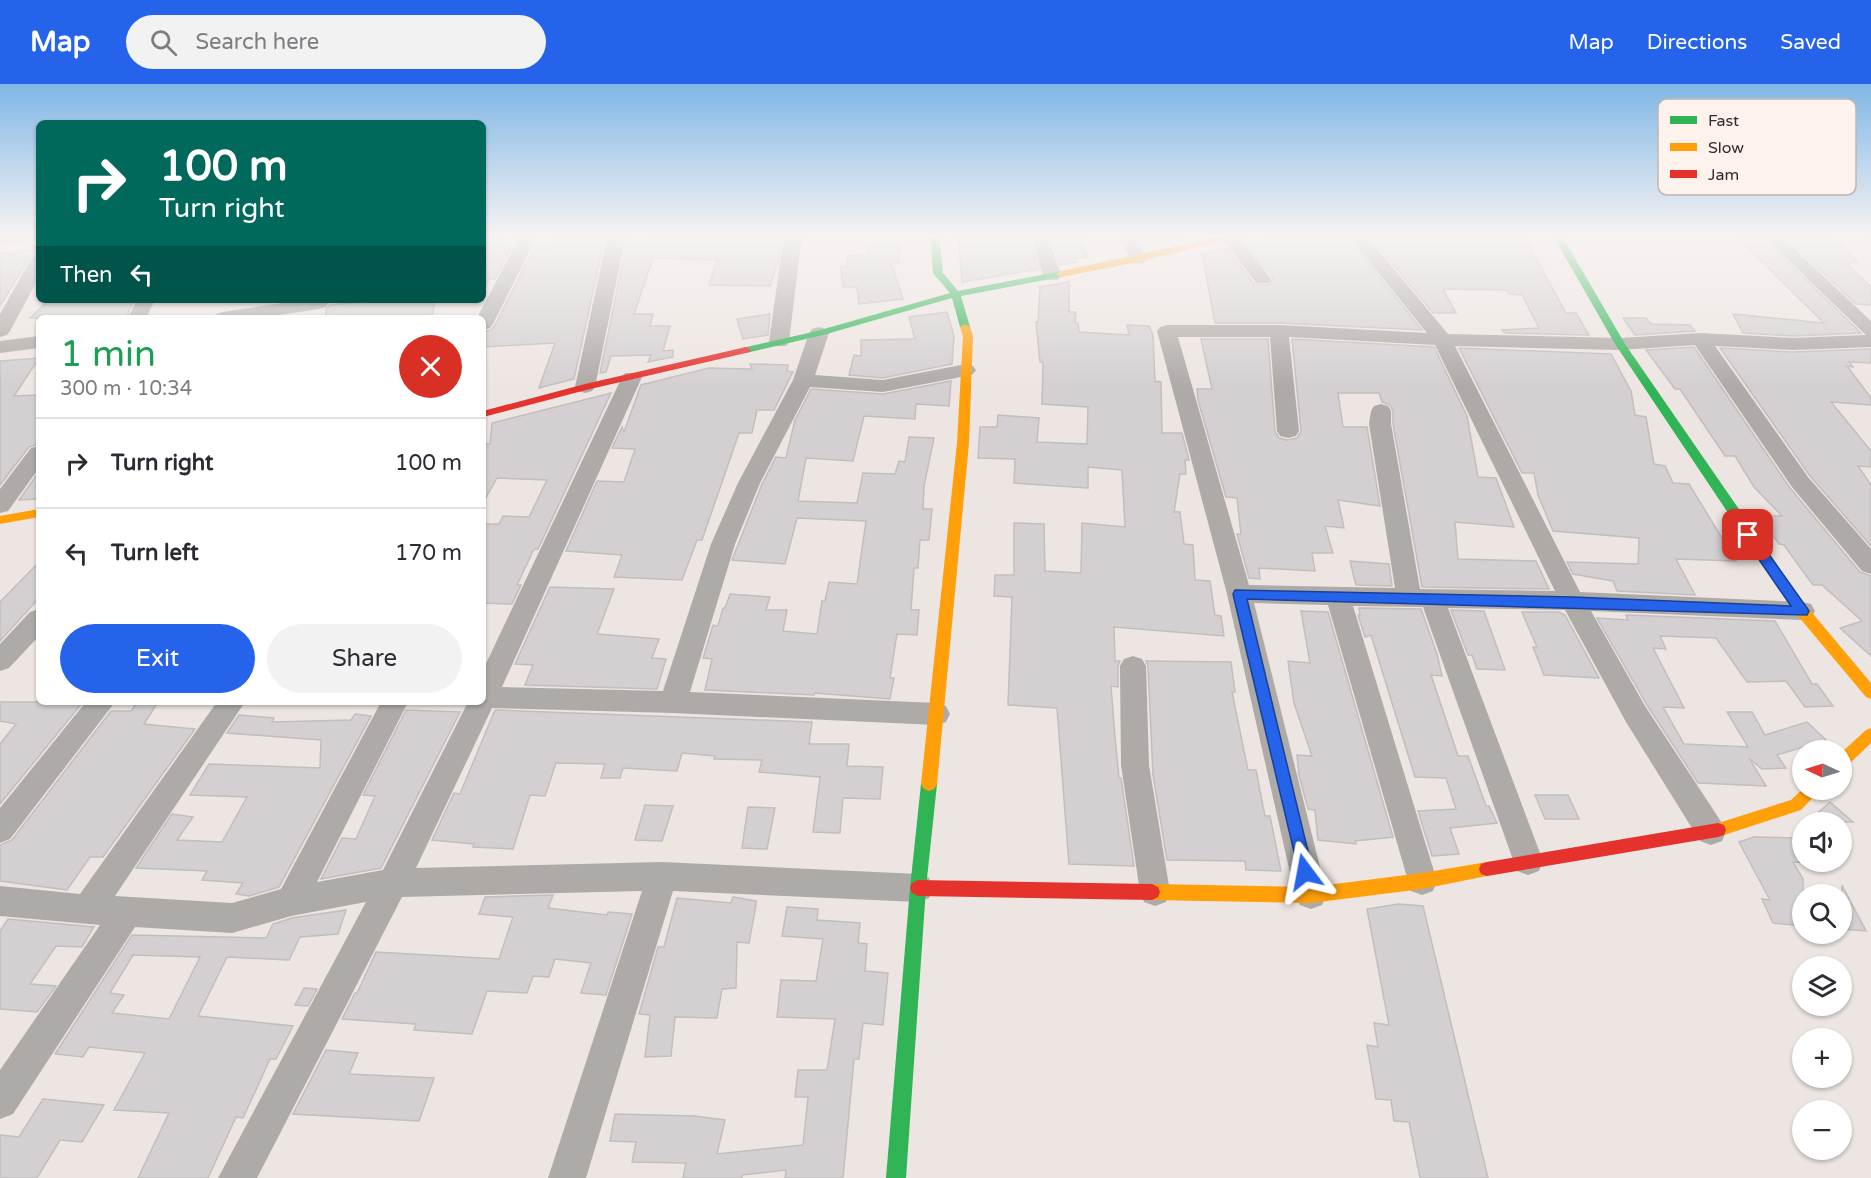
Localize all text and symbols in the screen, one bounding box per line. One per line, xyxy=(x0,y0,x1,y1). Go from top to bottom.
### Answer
search box xyxy=(126,15,546,69)
text: Map xyxy=(30,25,90,59)
icon: search xyxy=(147,26,180,59)
text: Search here xyxy=(195,29,319,55)
text: Map xyxy=(1568,30,1614,55)
text: Directions xyxy=(1647,30,1747,55)
text: Saved xyxy=(1780,30,1841,55)
legend xyxy=(1658,99,1856,195)
text: Fast xyxy=(1708,111,1739,131)
text: Slow xyxy=(1708,138,1744,158)
text: 100 m xyxy=(159,141,288,192)
icon: right xyxy=(60,144,138,222)
text: Jam xyxy=(1708,165,1739,185)
text: Turn right xyxy=(159,192,285,225)
icon: left xyxy=(125,258,158,291)
text: Then xyxy=(60,262,113,288)
text: 1 min xyxy=(60,333,156,376)
button: close xyxy=(399,335,462,398)
text: 300 m · 10:34 xyxy=(60,377,192,401)
icon: right xyxy=(60,447,93,480)
text: Turn right xyxy=(111,450,213,476)
text: 100 m xyxy=(395,450,462,476)
pin xyxy=(1722,509,1773,560)
icon: arrive xyxy=(1731,518,1764,551)
icon: left xyxy=(60,537,93,570)
text: Turn left xyxy=(111,540,199,566)
text: 170 m xyxy=(395,540,462,566)
button: Exit xyxy=(60,624,255,693)
button: Share xyxy=(267,624,462,693)
north arrow xyxy=(1792,740,1852,800)
map controls xyxy=(1792,740,1852,1160)
button: sound xyxy=(1792,812,1852,872)
position arrow xyxy=(1273,840,1337,904)
button: search xyxy=(1792,884,1852,944)
button: layers xyxy=(1792,956,1852,1016)
button: + xyxy=(1792,1028,1852,1088)
button: − xyxy=(1792,1100,1852,1160)

